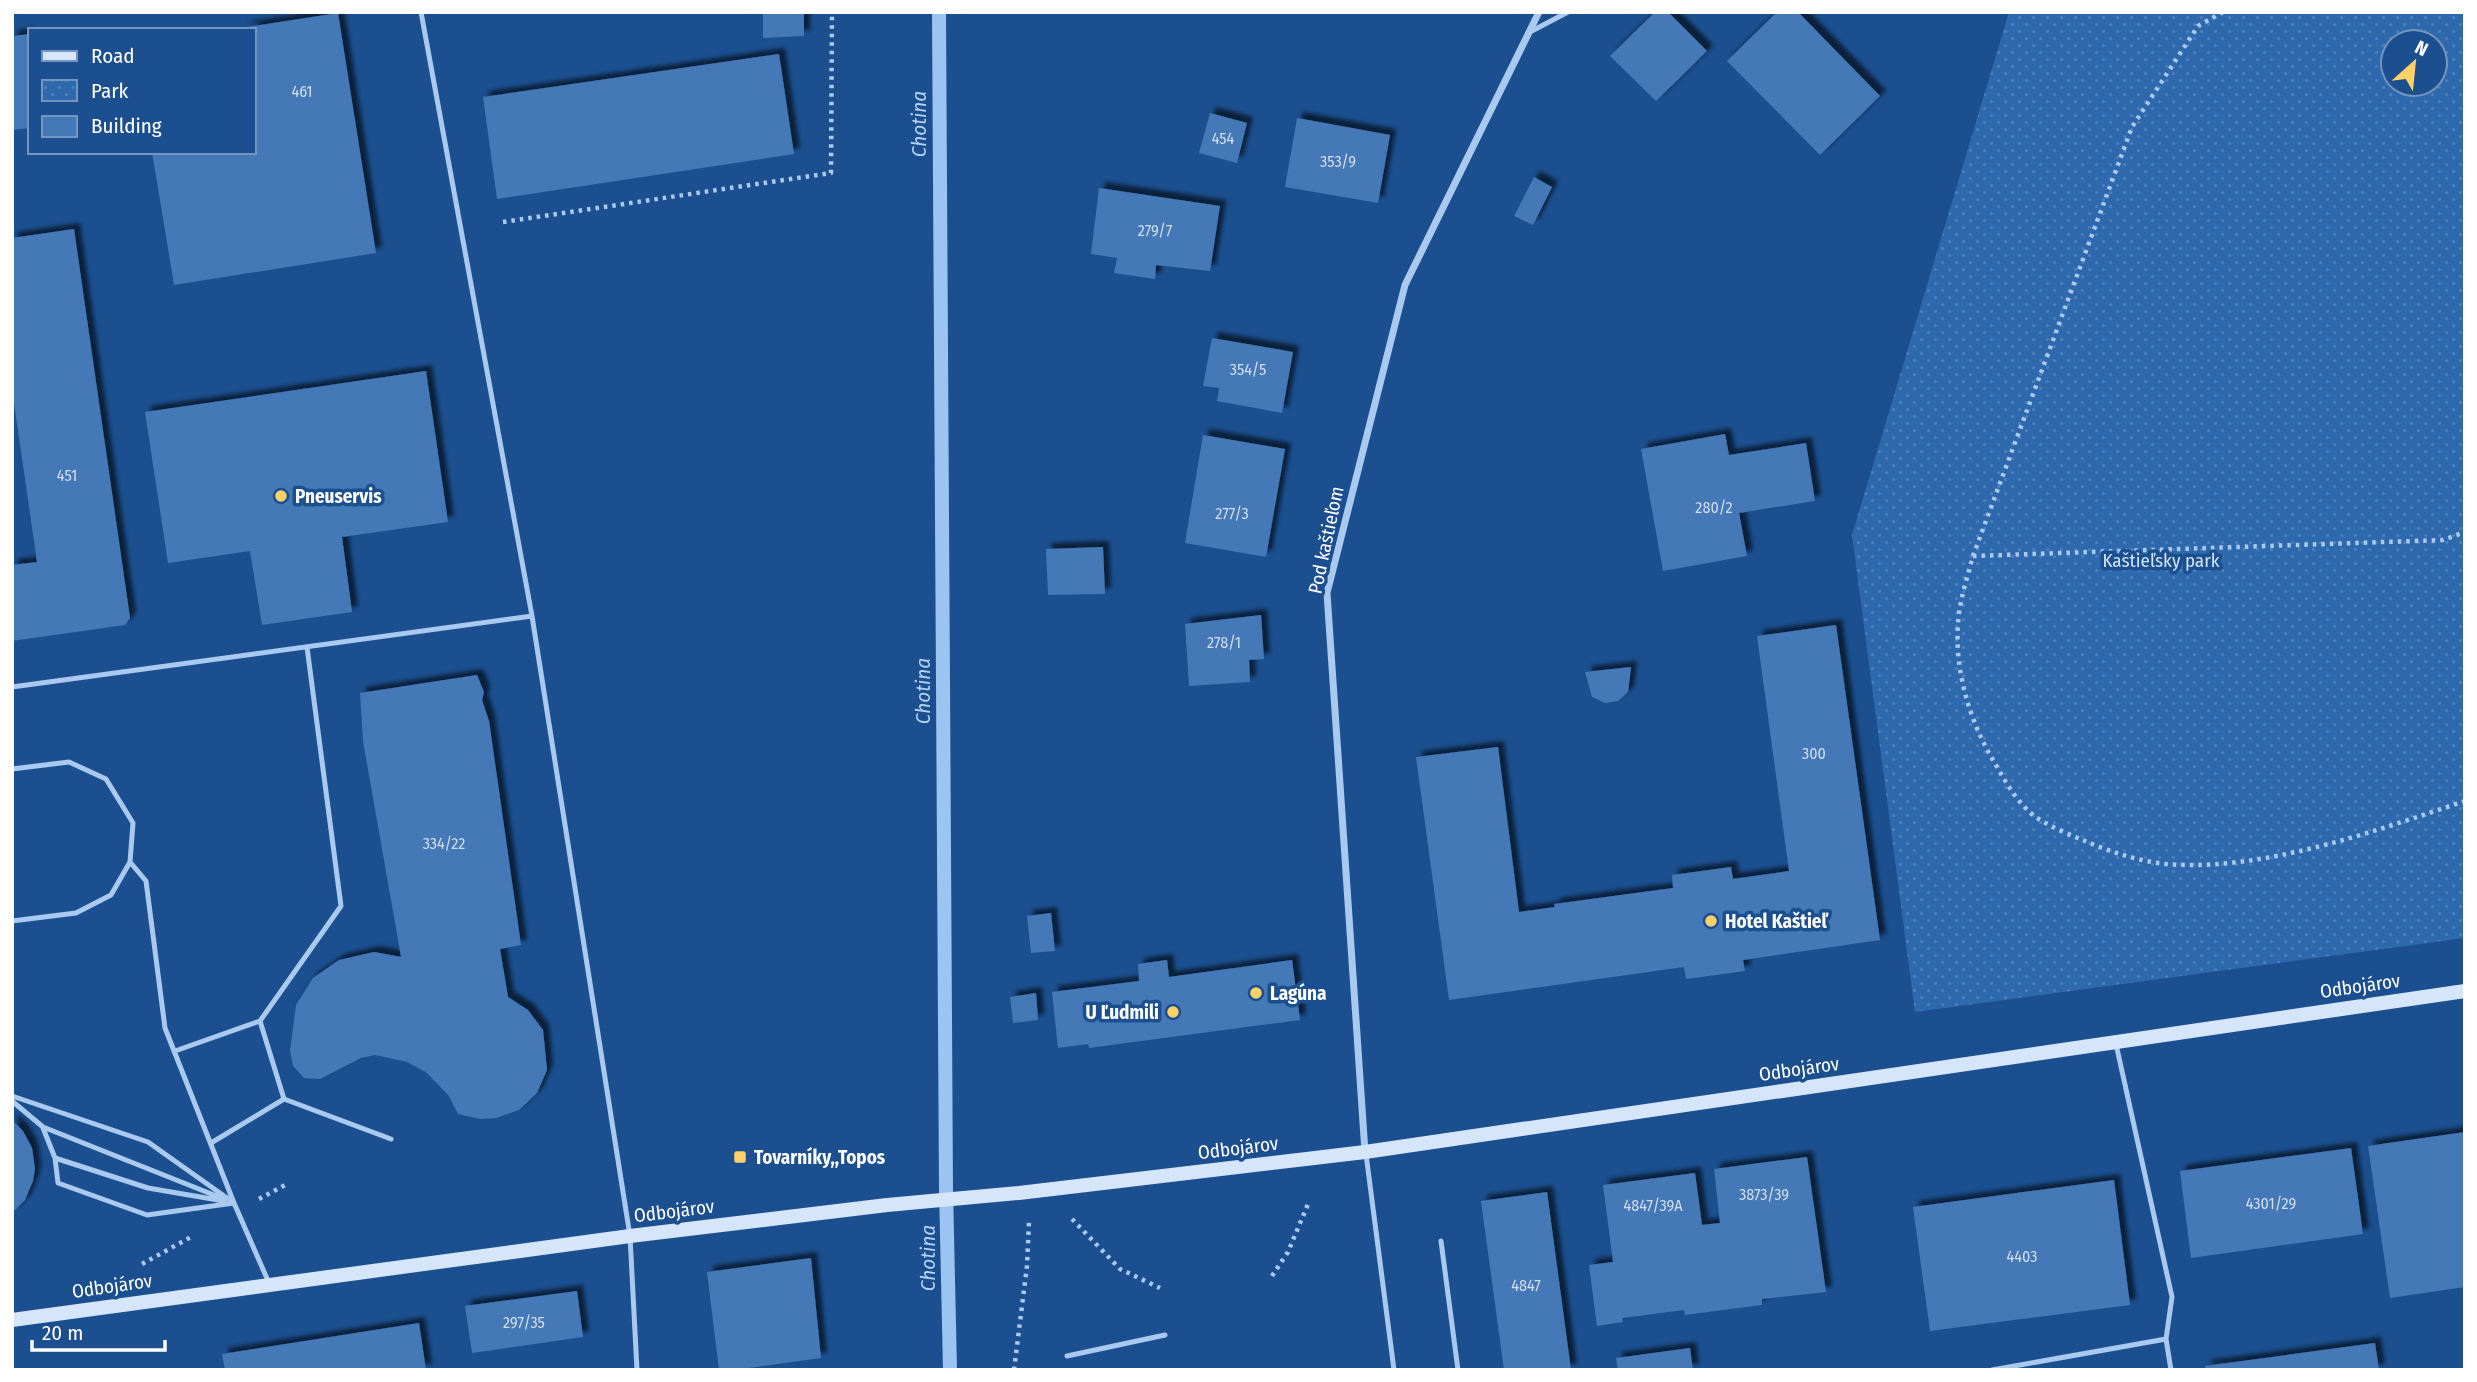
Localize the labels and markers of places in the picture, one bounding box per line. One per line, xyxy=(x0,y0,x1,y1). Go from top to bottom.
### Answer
place label: Pneuservis xyxy=(295,485,382,508)
marker: Pneuservis xyxy=(273,488,289,504)
place label: Hotel Kaštieľ xyxy=(1725,910,1829,933)
marker: Hotel Kaštieľ xyxy=(1703,913,1719,929)
place label: Lagúna xyxy=(1270,982,1327,1005)
marker: Lagúna xyxy=(1248,985,1264,1001)
place label: U Ľudmili xyxy=(1086,1001,1159,1024)
marker: U Ľudmili xyxy=(1165,1004,1181,1020)
place label: Tovarníky,,Topos xyxy=(754,1146,886,1169)
marker: Tovarníky,,Topos xyxy=(732,1149,748,1165)

